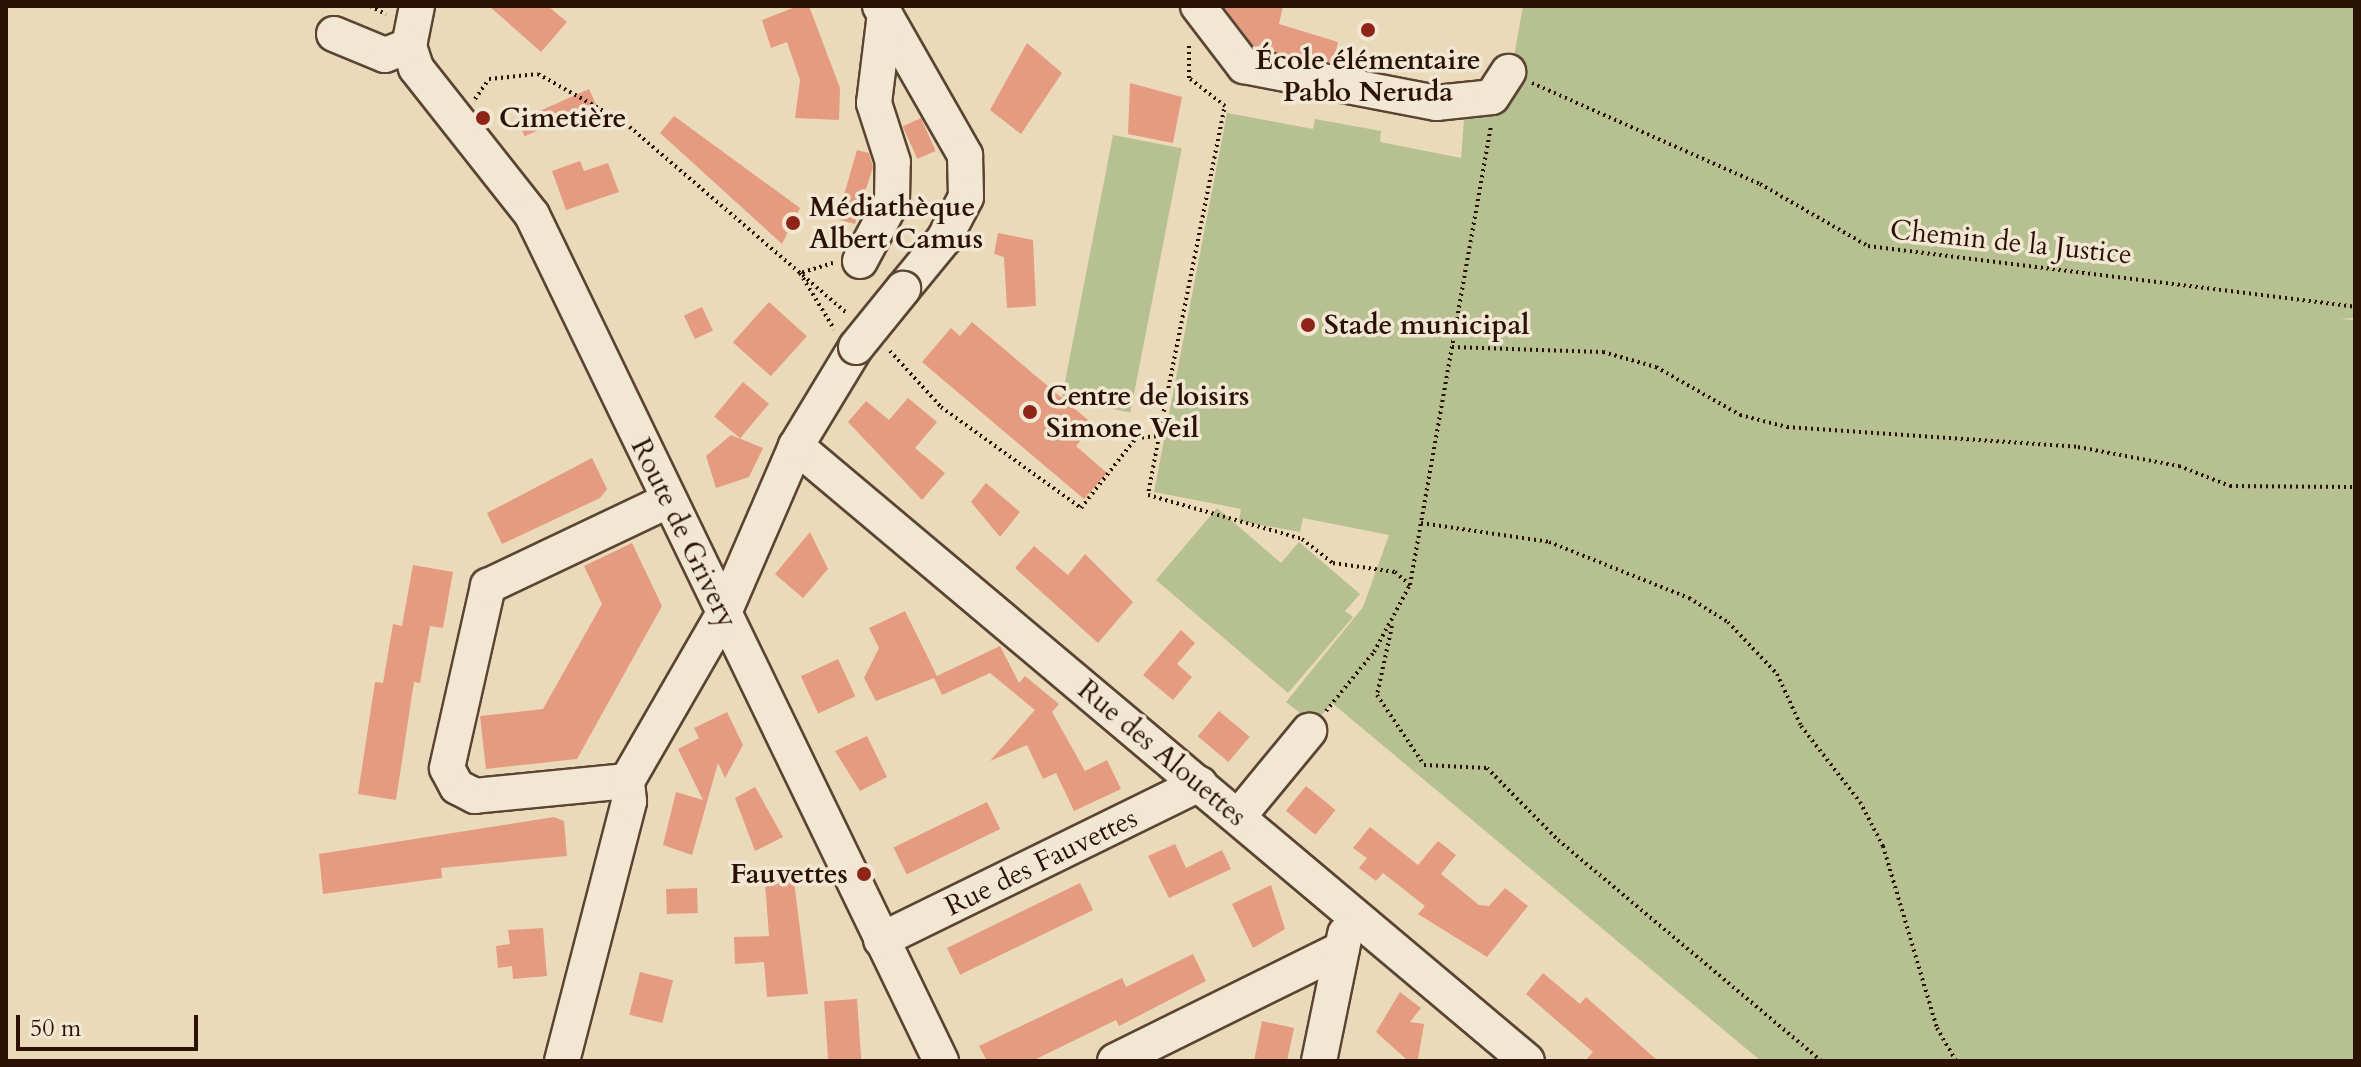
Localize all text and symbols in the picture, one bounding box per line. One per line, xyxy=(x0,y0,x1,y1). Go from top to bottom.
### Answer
marker: École élémentaire Pablo Neruda xyxy=(1359,21,1377,39)
place label: École élémentaire Pablo Neruda xyxy=(1255,43,1481,109)
place label: Cimetière xyxy=(499,101,626,135)
marker: Cimetière xyxy=(474,109,492,127)
place label: Médiathèque Albert Camus xyxy=(809,190,983,256)
street label: Chemin de la Justice xyxy=(1889,213,2133,271)
marker: Médiathèque Albert Camus xyxy=(784,214,802,232)
place label: Stade municipal xyxy=(1324,308,1529,342)
marker: Stade municipal xyxy=(1299,316,1317,334)
place label: Centre de loisirs Simone Veil xyxy=(1046,379,1249,445)
marker: Centre de loisirs Simone Veil xyxy=(1021,403,1039,421)
street label: Route de Grivery xyxy=(624,433,744,633)
street label: Rue des Alouettes xyxy=(1071,673,1253,833)
street label: Rue des Fauvettes xyxy=(939,801,1143,923)
place label: Fauvettes xyxy=(730,857,848,891)
marker: Fauvettes xyxy=(855,865,873,883)
scale bar xyxy=(20,999,202,1049)
text: 50 m xyxy=(30,1012,81,1045)

